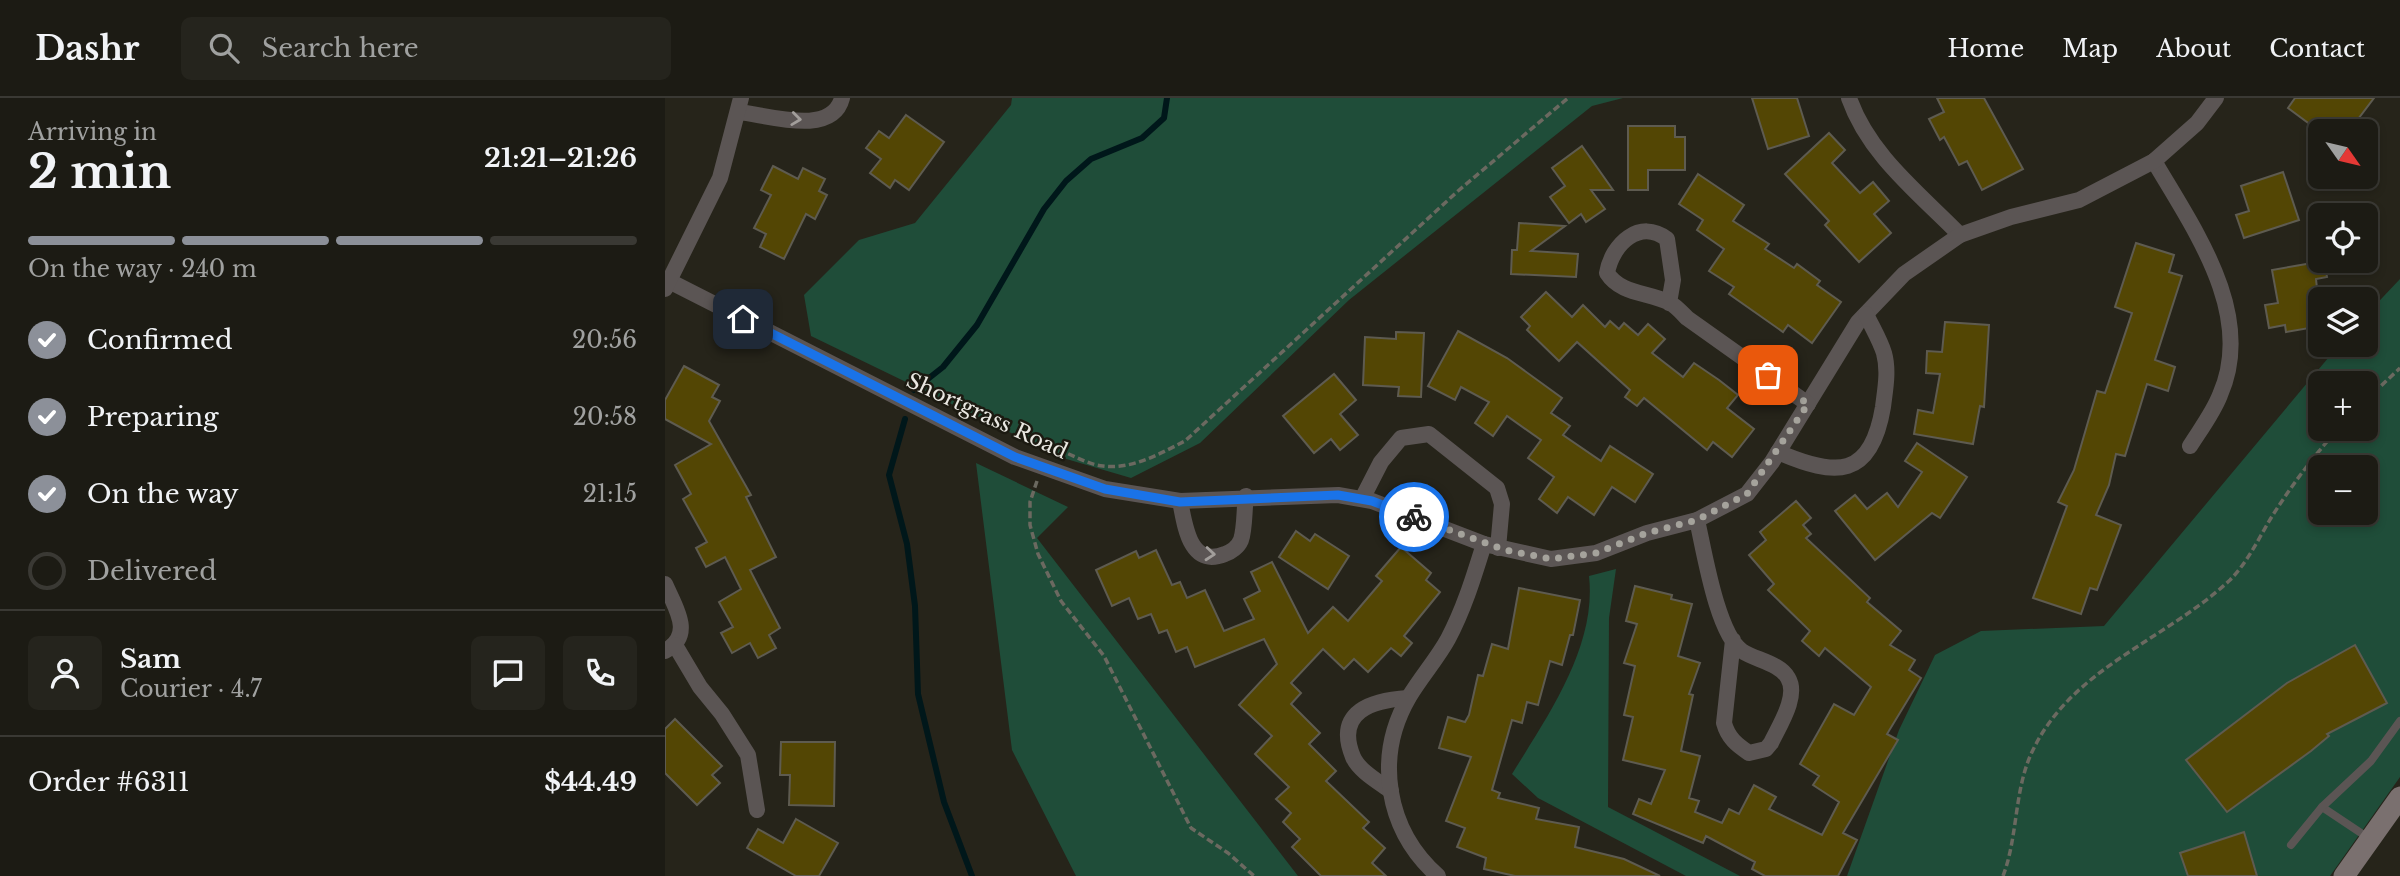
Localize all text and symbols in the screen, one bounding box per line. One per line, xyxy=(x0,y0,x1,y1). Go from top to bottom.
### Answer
search box xyxy=(181,17,671,80)
text: Dashr xyxy=(35,28,139,69)
icon: search xyxy=(205,29,243,67)
text: Search here xyxy=(261,32,419,64)
text: Home xyxy=(1948,34,2024,63)
text: Map xyxy=(2062,34,2118,63)
text: About xyxy=(2156,34,2231,63)
text: Contact xyxy=(2269,34,2365,63)
one-way arrow xyxy=(790,111,802,126)
text: Arriving in xyxy=(28,118,157,146)
north arrow xyxy=(2308,119,2378,189)
map controls xyxy=(2308,119,2378,525)
text: 21:21–21:26 xyxy=(484,142,637,174)
text: 2 min xyxy=(28,143,171,200)
button: locate xyxy=(2308,203,2378,273)
text: On the way · 240 m xyxy=(28,255,257,283)
button: layers xyxy=(2308,287,2378,357)
pin xyxy=(713,289,773,349)
icon: home xyxy=(724,300,762,338)
icon: check xyxy=(28,321,66,359)
text: Confirmed xyxy=(87,324,232,356)
text: 20:56 xyxy=(572,326,637,354)
pin xyxy=(1738,345,1798,405)
icon: bag xyxy=(1749,356,1787,394)
street label: Shortgrass Road xyxy=(902,367,1072,465)
button: + xyxy=(2308,371,2378,441)
icon: check xyxy=(28,398,66,436)
text: Preparing xyxy=(87,401,219,433)
text: 20:58 xyxy=(573,403,637,431)
button: − xyxy=(2308,455,2378,525)
icon: check xyxy=(28,475,66,513)
text: On the way xyxy=(87,478,239,510)
text: 21:15 xyxy=(583,480,637,508)
courier xyxy=(1379,482,1449,552)
icon: bike xyxy=(1395,498,1433,536)
one-way arrow xyxy=(1205,546,1216,561)
text: Delivered xyxy=(87,555,217,587)
button: person xyxy=(28,636,102,710)
button: chat xyxy=(471,636,545,710)
button: phone xyxy=(563,636,637,710)
text: Sam xyxy=(120,643,181,675)
text: Courier · 4.7 xyxy=(120,675,262,703)
text: Order #6311 xyxy=(28,766,190,798)
text: $44.49 xyxy=(544,766,637,798)

